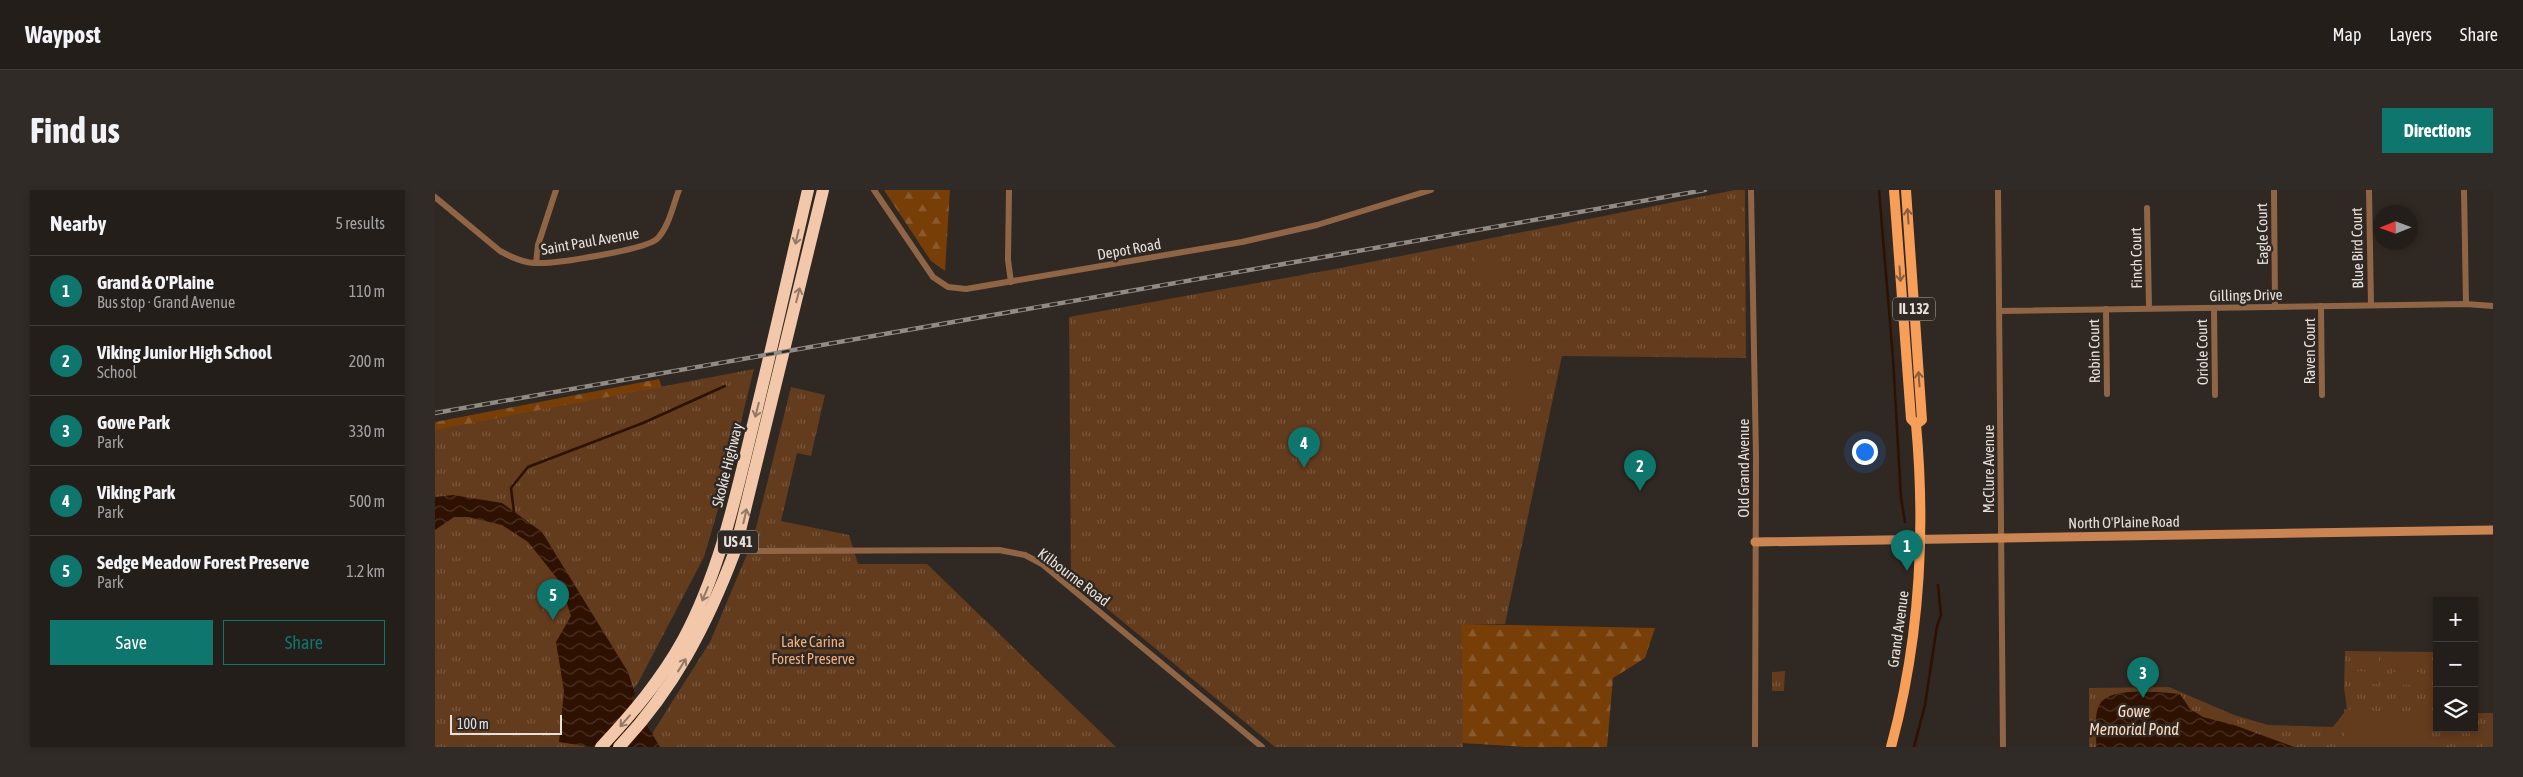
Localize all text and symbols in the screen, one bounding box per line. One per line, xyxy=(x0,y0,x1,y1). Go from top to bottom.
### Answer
text: Waypost xyxy=(25,21,101,48)
text: Map xyxy=(2332,24,2361,45)
text: Layers xyxy=(2389,24,2432,45)
text: Share xyxy=(2460,24,2498,45)
button: Directions xyxy=(2382,108,2493,153)
text: Find us xyxy=(30,110,120,150)
street label: Eagle Court xyxy=(2253,203,2271,265)
north arrow xyxy=(2373,205,2418,250)
street label: Blue Bird Court xyxy=(2348,207,2366,289)
one-way arrow xyxy=(1904,209,1913,225)
text: Nearby xyxy=(50,211,106,235)
text: 5 results xyxy=(335,214,385,232)
street label: Saint Paul Avenue xyxy=(540,224,641,258)
street label: Finch Court xyxy=(2127,227,2145,289)
one-way arrow xyxy=(792,229,801,245)
street label: Depot Road xyxy=(1096,235,1162,263)
one-way arrow xyxy=(1895,265,1905,281)
text: Grand & O'Plaine xyxy=(97,271,214,293)
text: 1 xyxy=(62,282,70,300)
text: 110 m xyxy=(349,282,385,300)
street label: Gillings Drive xyxy=(2209,286,2283,304)
one-way arrow xyxy=(793,287,803,303)
text: Bus stop · Grand Avenue xyxy=(97,293,235,311)
road number: IL 132 xyxy=(1893,298,1935,320)
street label: Raven Court xyxy=(2301,318,2318,384)
street label: Robin Court xyxy=(2085,319,2103,383)
street label: Oriole Court xyxy=(2193,319,2211,385)
text: Viking Junior High School xyxy=(97,341,272,363)
text: 2 xyxy=(62,352,70,370)
text: 200 m xyxy=(349,352,385,370)
text: School xyxy=(97,363,137,381)
one-way arrow xyxy=(1915,371,1924,387)
one-way arrow xyxy=(752,401,761,417)
text: Gowe Park xyxy=(97,411,170,433)
street label: Old Grand Avenue xyxy=(1735,418,1752,517)
street label: Skokie Highway xyxy=(708,421,746,509)
text: 3 xyxy=(62,422,70,440)
text: 330 m xyxy=(349,422,385,440)
street label: McClure Avenue xyxy=(1980,425,1997,513)
pin: 4 xyxy=(1288,427,1320,468)
text: Park xyxy=(97,433,124,451)
your location xyxy=(1852,439,1878,465)
pin: 2 xyxy=(1624,450,1656,491)
text: Viking Park xyxy=(97,481,175,503)
text: 4 xyxy=(62,492,70,510)
text: 500 m xyxy=(349,492,385,510)
text: Park xyxy=(97,503,124,521)
one-way arrow xyxy=(741,509,750,525)
street label: North O'Plaine Road xyxy=(2068,513,2180,531)
pin: 1 xyxy=(1891,530,1923,571)
road number: US 41 xyxy=(718,531,758,554)
street label: Kilbourne Road xyxy=(1035,545,1113,609)
text: Sedge Meadow Forest Preserve xyxy=(97,551,309,573)
text: 5 xyxy=(62,562,70,580)
text: 1.2 km xyxy=(346,562,385,580)
text: Park xyxy=(97,573,124,591)
pin: 5 xyxy=(537,579,569,620)
one-way arrow xyxy=(699,586,709,601)
street label: Grand Avenue xyxy=(1884,590,1912,668)
map controls xyxy=(2433,597,2478,732)
button: + xyxy=(2433,597,2478,642)
button: Save xyxy=(50,620,213,665)
button: Share xyxy=(223,620,385,665)
park label: Lake Carina Forest Preserve xyxy=(771,633,855,667)
button: − xyxy=(2433,642,2478,687)
pin: 3 xyxy=(2127,657,2159,698)
one-way arrow xyxy=(676,658,687,672)
button: layers xyxy=(2433,687,2478,732)
water label: Gowe Memorial Pond xyxy=(2089,702,2179,738)
scale bar xyxy=(450,712,563,735)
one-way arrow xyxy=(619,715,630,728)
text: 100 m xyxy=(457,716,489,732)

